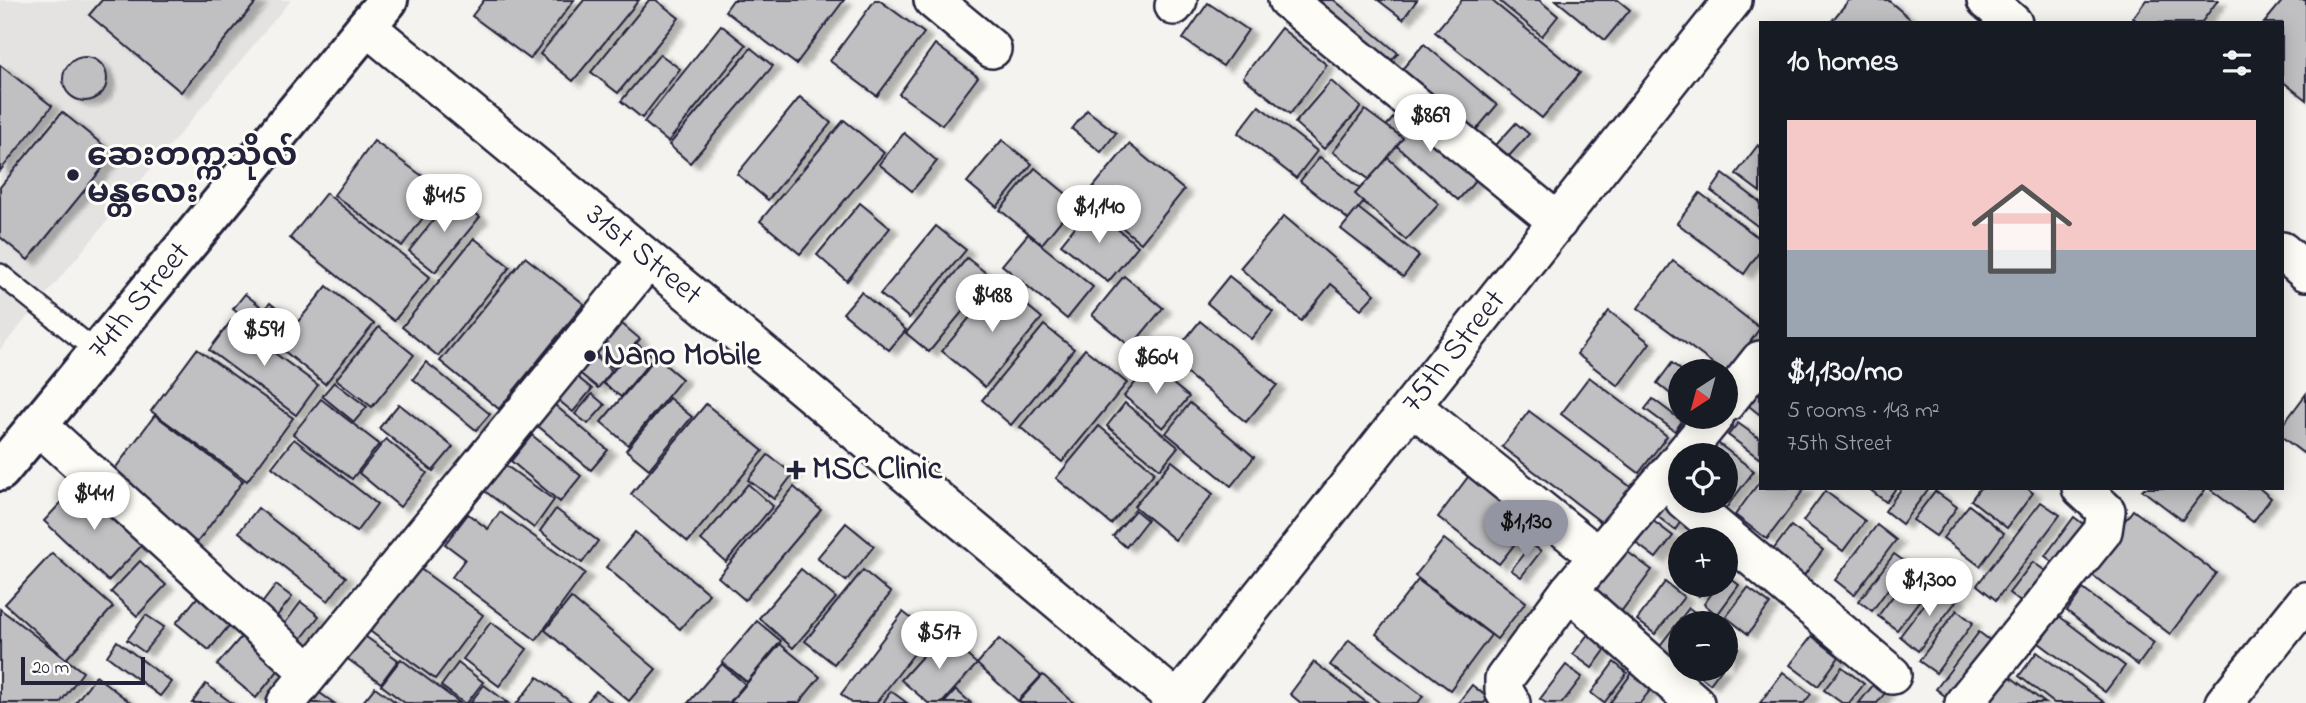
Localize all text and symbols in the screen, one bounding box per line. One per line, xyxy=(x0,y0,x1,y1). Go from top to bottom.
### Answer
text: 10 homes xyxy=(1787,41,1899,85)
icon: filters xyxy=(2218,44,2256,82)
pin: $869 xyxy=(1389,94,1471,154)
text: $869 xyxy=(1410,100,1450,133)
place label: ဆေးတက္ကသိုလ် မန္တလေး xyxy=(87,132,297,218)
icon: home xyxy=(1959,166,2085,292)
marker: ဆေးတက္ကသိုလ် မန္တလေး xyxy=(65,167,81,183)
pin: $415 xyxy=(403,174,485,234)
text: $415 xyxy=(422,180,466,213)
pin: $1,140 xyxy=(1042,186,1156,245)
text: $1,140 xyxy=(1073,191,1125,224)
street label: 31st Street xyxy=(575,193,712,318)
street label: 74th Street xyxy=(77,232,203,371)
pin: $488 xyxy=(951,274,1033,334)
text: $488 xyxy=(972,280,1012,313)
street label: 75th Street xyxy=(1390,280,1518,424)
pin: $591 xyxy=(223,308,305,368)
text: $591 xyxy=(243,314,285,347)
place label: Nano Mobile xyxy=(604,333,762,380)
pin: $604 xyxy=(1115,336,1197,396)
text: $604 xyxy=(1134,342,1178,375)
marker: Nano Mobile xyxy=(582,348,598,364)
text: $1,130/mo xyxy=(1787,351,1903,395)
north arrow xyxy=(1668,359,1738,429)
map controls xyxy=(1668,359,1738,681)
text: 5 rooms · 143 m² xyxy=(1787,395,1940,428)
text: 75th Street xyxy=(1787,428,1892,461)
button: locate xyxy=(1668,443,1738,513)
place label: MSC Clinic xyxy=(812,447,943,494)
marker: MSC Clinic xyxy=(786,460,806,480)
pin: $441 xyxy=(53,472,135,532)
text: $441 xyxy=(74,478,114,511)
pin: $1,130 xyxy=(1469,500,1583,560)
text: $1,130 xyxy=(1500,506,1552,539)
button: + xyxy=(1668,527,1738,597)
pin: $1,300 xyxy=(1872,558,1986,618)
text: $1,300 xyxy=(1902,564,1956,597)
button: − xyxy=(1668,611,1738,681)
pin: $517 xyxy=(898,612,980,671)
text: $517 xyxy=(917,617,961,650)
scale bar xyxy=(21,654,145,686)
text: 20 m xyxy=(32,655,69,682)

